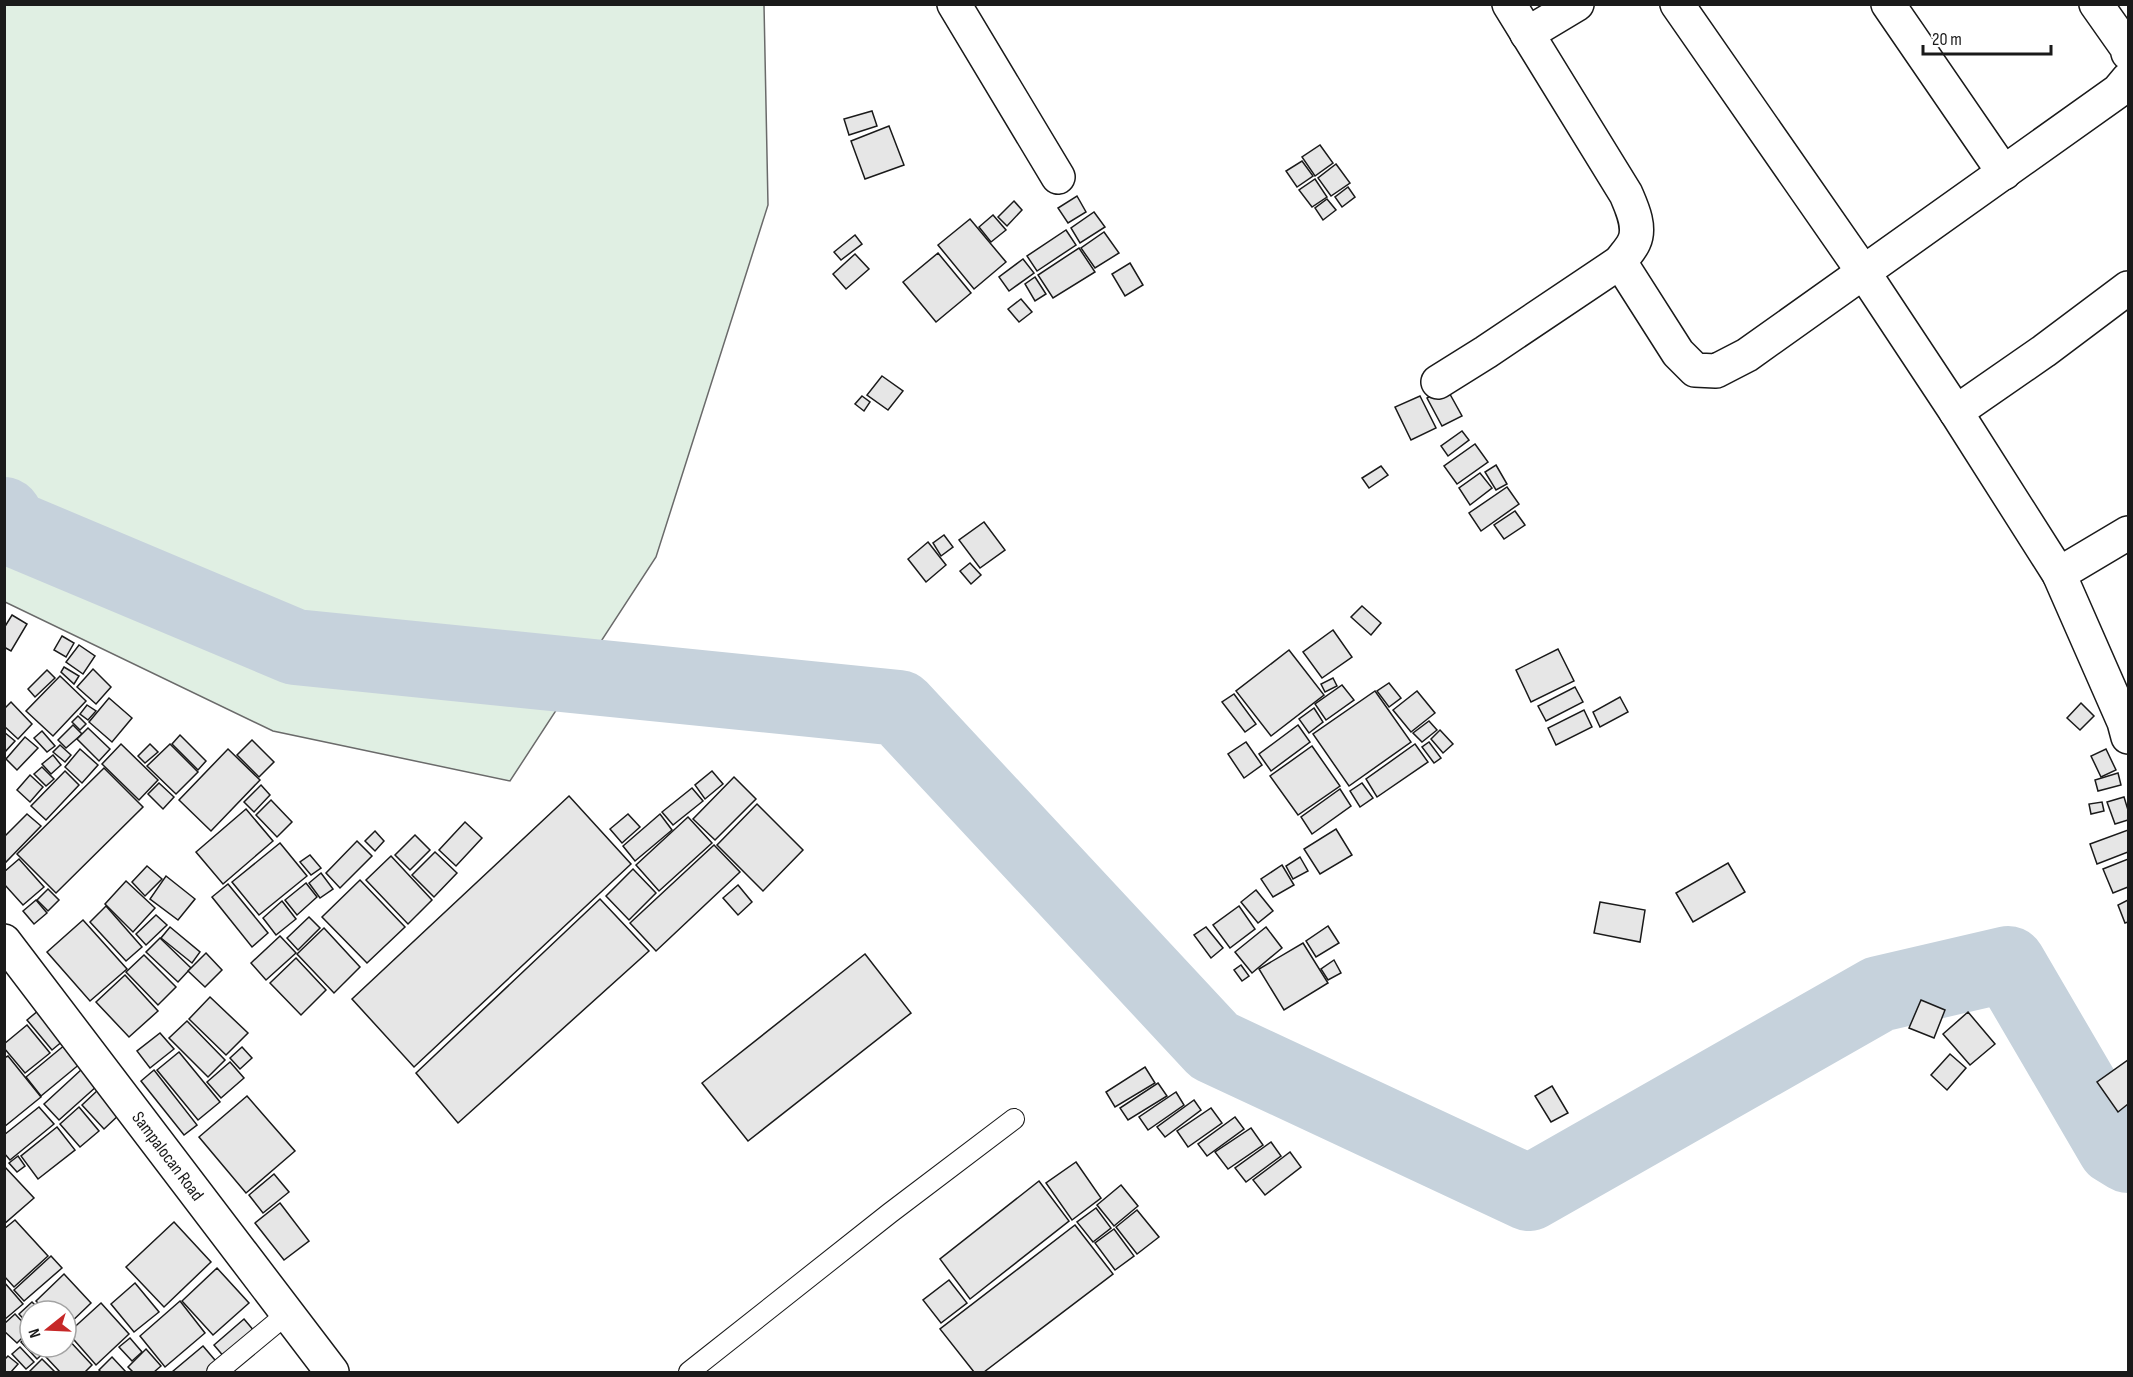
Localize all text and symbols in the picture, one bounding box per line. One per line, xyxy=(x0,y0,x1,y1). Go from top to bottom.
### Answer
scale bar xyxy=(1923,18,2050,56)
text: 20 m xyxy=(1932,29,1962,50)
street label: Sampalocan Road xyxy=(127,1108,208,1205)
north arrow xyxy=(18,1299,78,1359)
text: N xyxy=(25,1326,46,1340)

